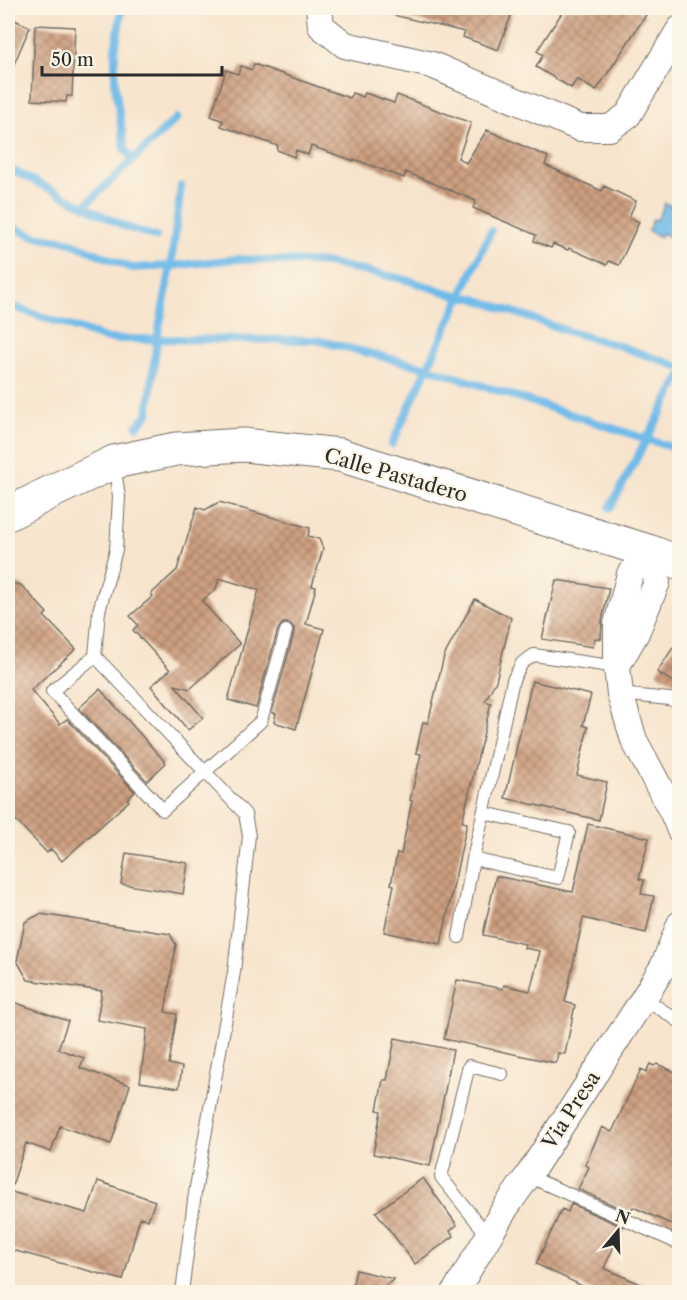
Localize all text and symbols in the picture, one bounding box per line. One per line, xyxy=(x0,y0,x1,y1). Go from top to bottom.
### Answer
scale bar xyxy=(42,39,222,77)
text: 50 m xyxy=(51,49,94,71)
street label: Calle Pastadero xyxy=(322,443,470,507)
street label: Via Presa xyxy=(536,1066,605,1154)
north arrow xyxy=(588,1201,648,1261)
text: N xyxy=(613,1205,633,1229)

